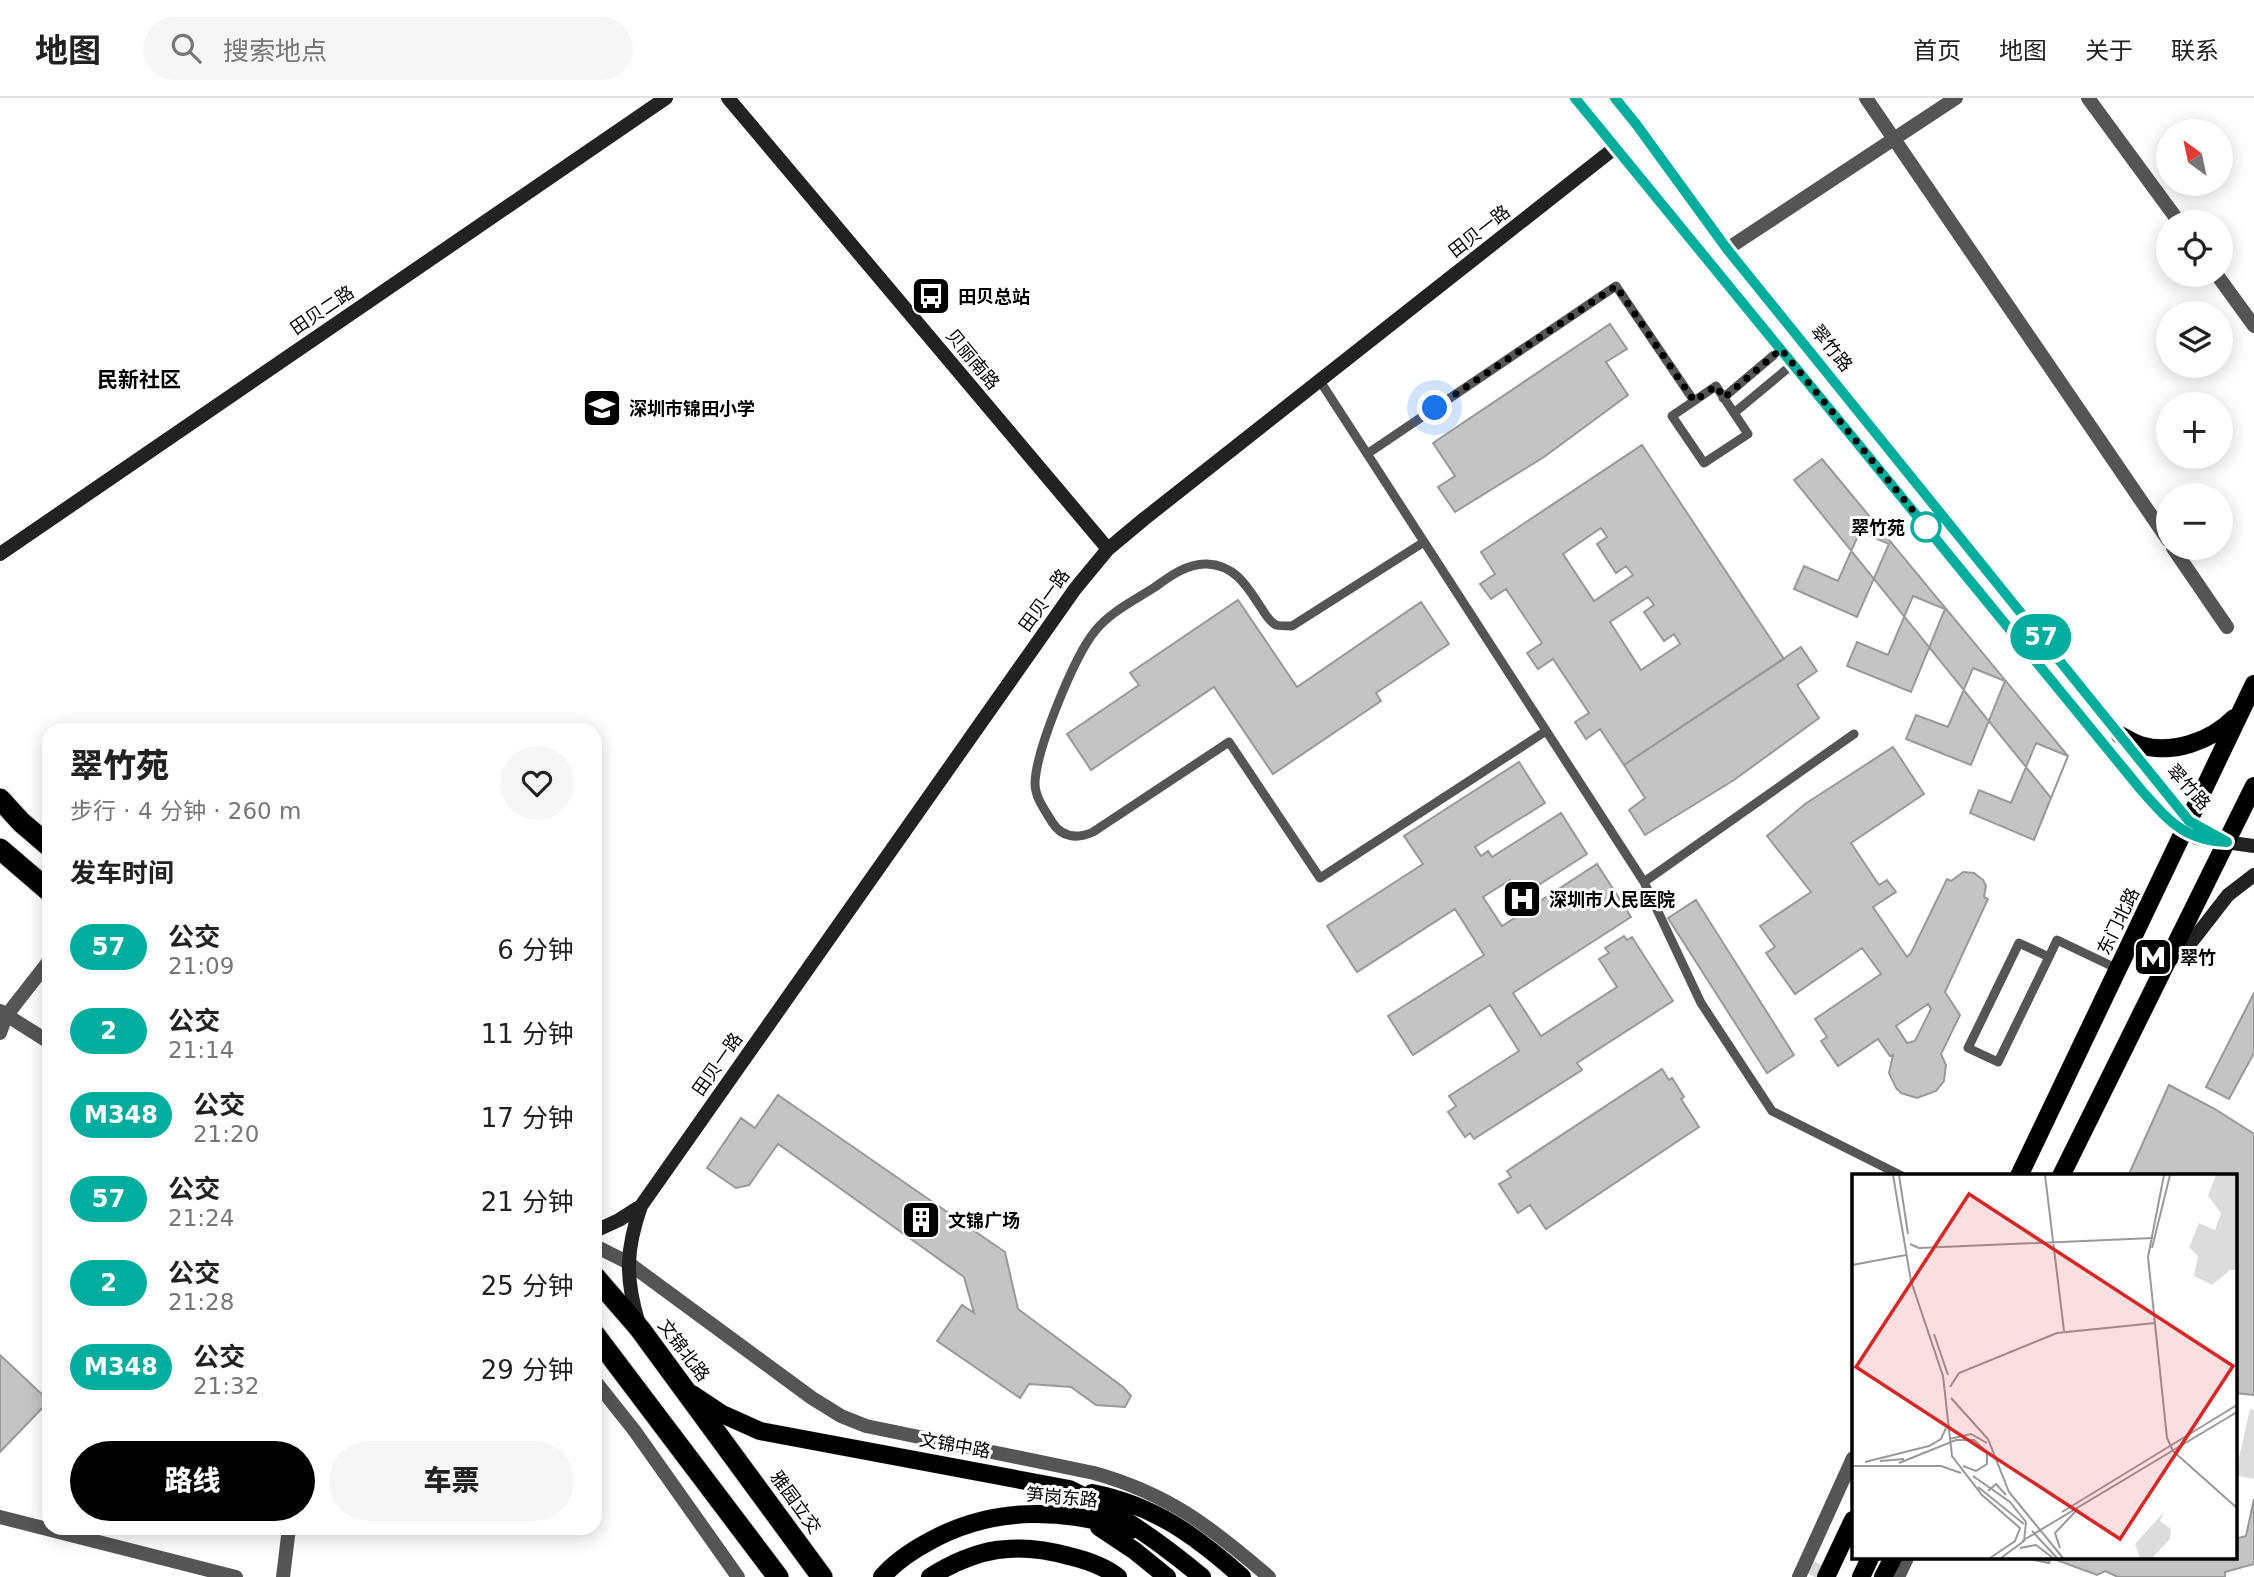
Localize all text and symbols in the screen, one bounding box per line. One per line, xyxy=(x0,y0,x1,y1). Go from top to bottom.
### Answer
search box xyxy=(143,17,633,80)
icon: search xyxy=(167,29,205,67)
text: 地图 xyxy=(35,31,101,70)
text: 搜索地点 xyxy=(223,36,327,66)
text: 首页 xyxy=(1913,37,1961,65)
text: 地图 xyxy=(1999,37,2047,65)
text: 关于 xyxy=(2085,37,2133,65)
text: 联系 xyxy=(2171,37,2219,65)
north arrow xyxy=(2156,119,2233,196)
map controls xyxy=(2156,119,2233,560)
street label: 田贝一路 xyxy=(1444,201,1514,261)
button: locate xyxy=(2156,210,2233,287)
bus stop icon: 田贝总站 xyxy=(910,275,952,317)
street label: 田贝二路 xyxy=(286,281,358,339)
place label: 田贝总站 xyxy=(958,286,1030,307)
button: layers xyxy=(2156,301,2233,378)
street label: 翠竹路 xyxy=(1807,320,1857,376)
street label: 贝丽南路 xyxy=(942,325,1004,393)
district label: 民新社区 xyxy=(97,368,181,392)
school or university icon: 深圳市锦田小学 xyxy=(581,387,623,429)
your location xyxy=(1417,390,1452,425)
button: + xyxy=(2156,392,2233,469)
place label: 深圳市锦田小学 xyxy=(629,398,755,419)
button: − xyxy=(2156,483,2233,560)
marker: 翠竹苑 xyxy=(1911,512,1941,542)
place label: 翠竹苑 xyxy=(1851,517,1905,538)
street label: 田贝一路 xyxy=(1014,565,1074,635)
line badge: 57 xyxy=(2010,614,2072,660)
text: 57 xyxy=(2024,623,2058,651)
text: 翠竹苑 xyxy=(70,746,169,785)
button: heart xyxy=(500,746,574,820)
street label: 翠竹路 xyxy=(2163,760,2215,814)
text: 步行 · 4 分钟 · 260 m xyxy=(70,798,301,824)
text: 发车时间 xyxy=(70,858,174,888)
hospital icon: 深圳市人民医院 xyxy=(1501,878,1543,920)
street label: 东门北路 xyxy=(2093,884,2143,958)
place label: 深圳市人民医院 xyxy=(1549,889,1675,910)
text: 公交 xyxy=(168,922,220,952)
text: 57 xyxy=(92,933,125,961)
text: 6 分钟 xyxy=(497,935,574,965)
metro station icon: 翠竹 xyxy=(2132,936,2174,978)
place label: 翠竹 xyxy=(2180,947,2216,968)
text: 21:09 xyxy=(168,953,234,979)
text: 公交 xyxy=(168,1006,220,1036)
text: 2 xyxy=(100,1017,117,1045)
text: 11 分钟 xyxy=(481,1019,574,1049)
street label: 田贝一路 xyxy=(688,1028,746,1100)
text: 21:14 xyxy=(168,1037,234,1063)
text: 公交 xyxy=(193,1090,245,1120)
text: M348 xyxy=(84,1101,158,1129)
text: 17 分钟 xyxy=(481,1103,574,1133)
text: 21:20 xyxy=(193,1121,259,1147)
text: 公交 xyxy=(168,1174,220,1204)
inset map xyxy=(1852,1174,2236,1560)
text: 57 xyxy=(92,1185,125,1213)
text: 21 分钟 xyxy=(481,1187,574,1217)
building icon: 文锦广场 xyxy=(900,1199,942,1241)
text: 21:24 xyxy=(168,1205,234,1231)
place label: 文锦广场 xyxy=(948,1210,1020,1231)
text: 公交 xyxy=(168,1258,220,1288)
text: 2 xyxy=(100,1269,117,1297)
text: 25 分钟 xyxy=(481,1271,574,1301)
text: 21:28 xyxy=(168,1289,234,1315)
street label: 文锦北路 xyxy=(654,1315,714,1385)
text: 公交 xyxy=(193,1342,245,1372)
text: M348 xyxy=(84,1353,158,1381)
text: 29 分钟 xyxy=(481,1355,574,1385)
text: 21:32 xyxy=(193,1373,259,1399)
street label: 文锦中路 xyxy=(918,1428,992,1462)
button: 路线 xyxy=(70,1441,315,1521)
button: 车票 xyxy=(329,1441,574,1521)
street label: 雅园立交 xyxy=(766,1467,826,1537)
street label: 笋岗东路 xyxy=(1025,1483,1099,1511)

